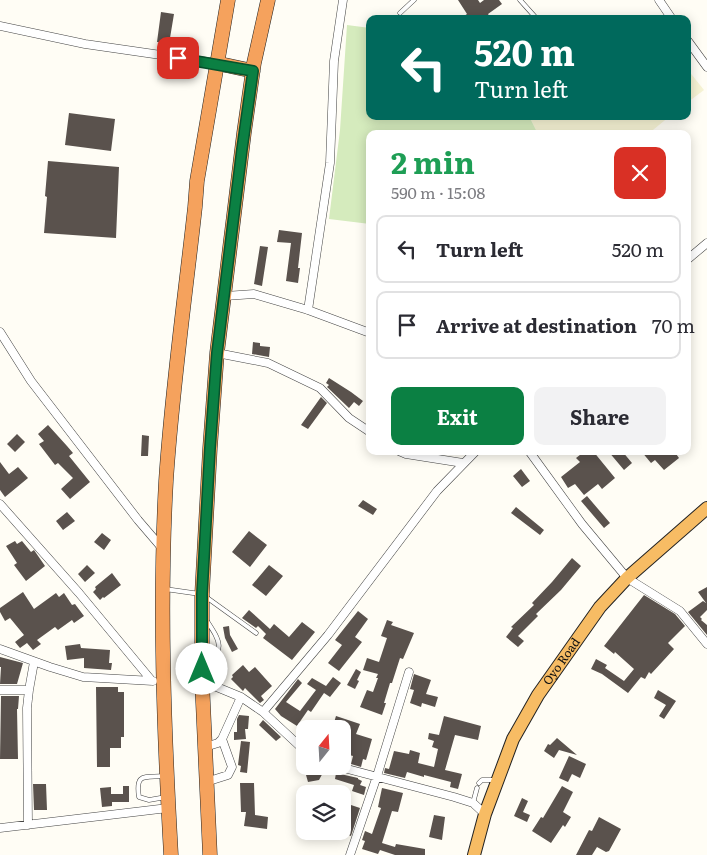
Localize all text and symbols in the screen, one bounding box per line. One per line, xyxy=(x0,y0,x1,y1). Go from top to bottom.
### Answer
text: 520 m xyxy=(474,25,575,77)
icon: left xyxy=(391,35,456,100)
pin xyxy=(157,37,199,79)
icon: arrive xyxy=(164,44,192,72)
text: Turn left xyxy=(474,72,568,105)
text: 2 min xyxy=(391,139,475,183)
button: close xyxy=(614,147,666,199)
text: 590 m · 15:08 xyxy=(391,180,485,204)
icon: left xyxy=(393,235,421,263)
text: Turn left xyxy=(436,235,523,263)
text: 520 m xyxy=(612,235,664,263)
icon: arrive xyxy=(393,311,421,339)
text: Arrive at destination xyxy=(436,311,637,339)
text: 70 m xyxy=(652,311,695,339)
button: Exit xyxy=(391,387,524,445)
button: Share xyxy=(534,387,666,445)
street label: Oyo Road xyxy=(538,633,584,688)
position arrow xyxy=(175,642,227,694)
north arrow xyxy=(296,720,351,775)
map controls xyxy=(296,720,351,840)
button: layers xyxy=(296,785,351,840)

